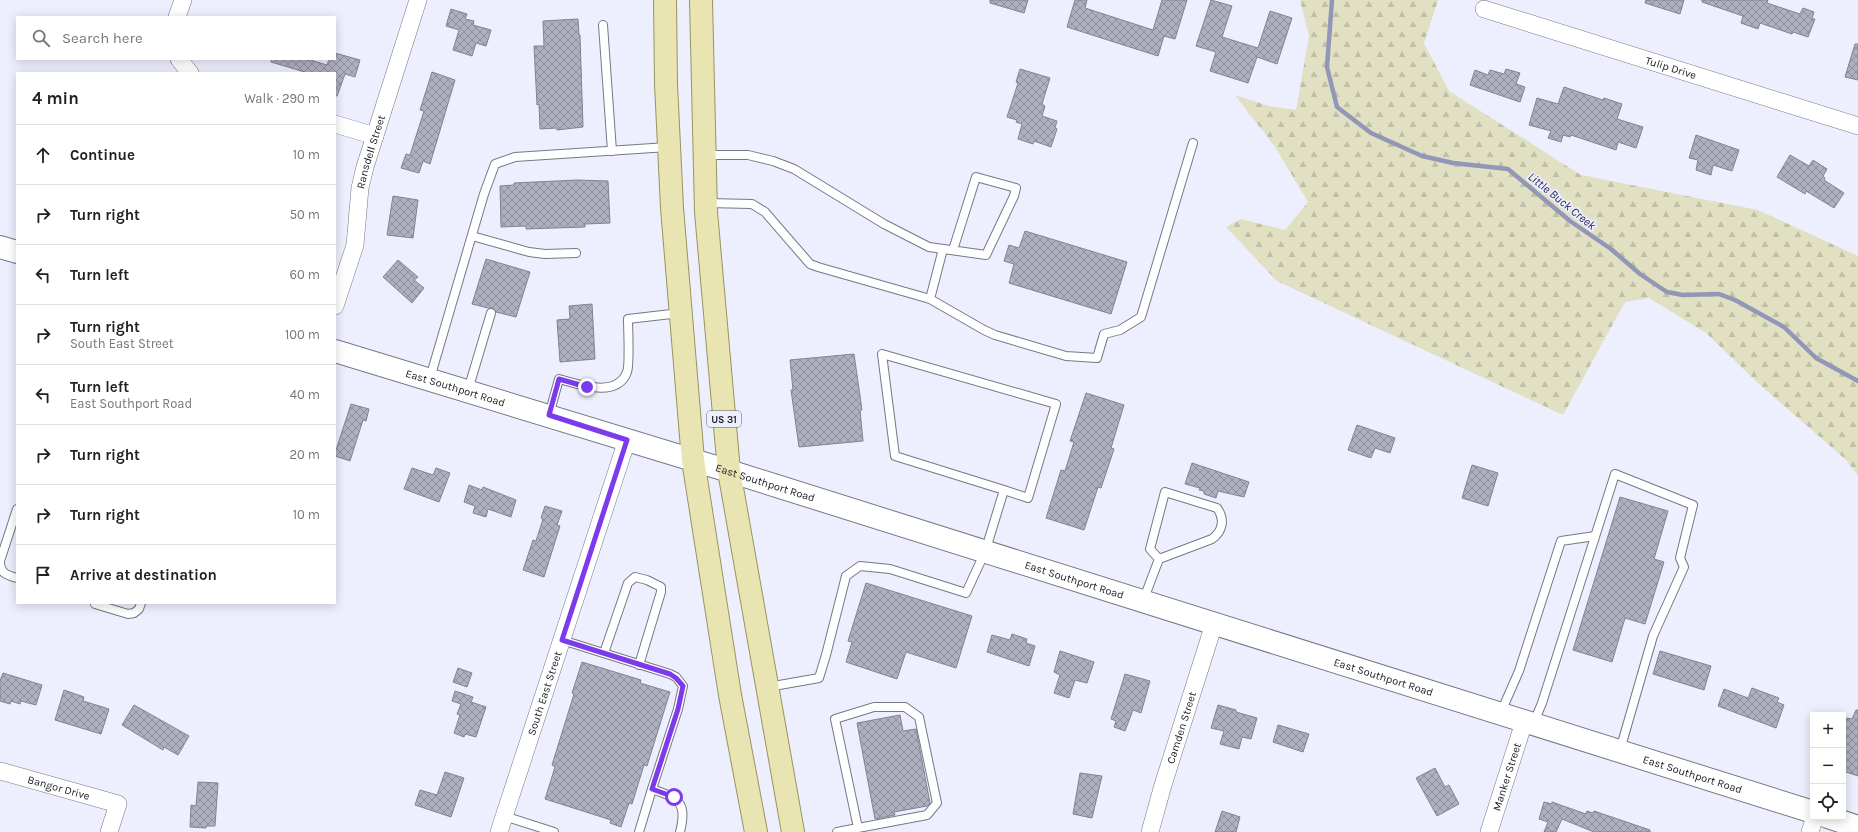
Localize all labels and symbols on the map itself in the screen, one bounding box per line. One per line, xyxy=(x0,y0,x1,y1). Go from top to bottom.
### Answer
street label: Tulip Drive xyxy=(1644,54,1698,82)
street label: Ransdell Street xyxy=(354,113,388,190)
water label: Little Buck Creek xyxy=(1525,169,1599,233)
street label: East Southport Road xyxy=(404,367,507,409)
route end xyxy=(578,378,596,396)
road number: US 31 xyxy=(707,411,741,427)
street label: East Southport Road xyxy=(714,461,817,505)
street label: East Southport Road xyxy=(1023,558,1126,602)
street label: South East Street xyxy=(525,650,565,737)
street label: East Southport Road xyxy=(1332,656,1435,699)
street label: Camden Street xyxy=(1164,690,1199,765)
street label: Manker Street xyxy=(1490,741,1524,813)
street label: East Southport Road xyxy=(1641,753,1744,796)
street label: Bangor Drive xyxy=(26,773,92,803)
route start xyxy=(665,788,683,806)

